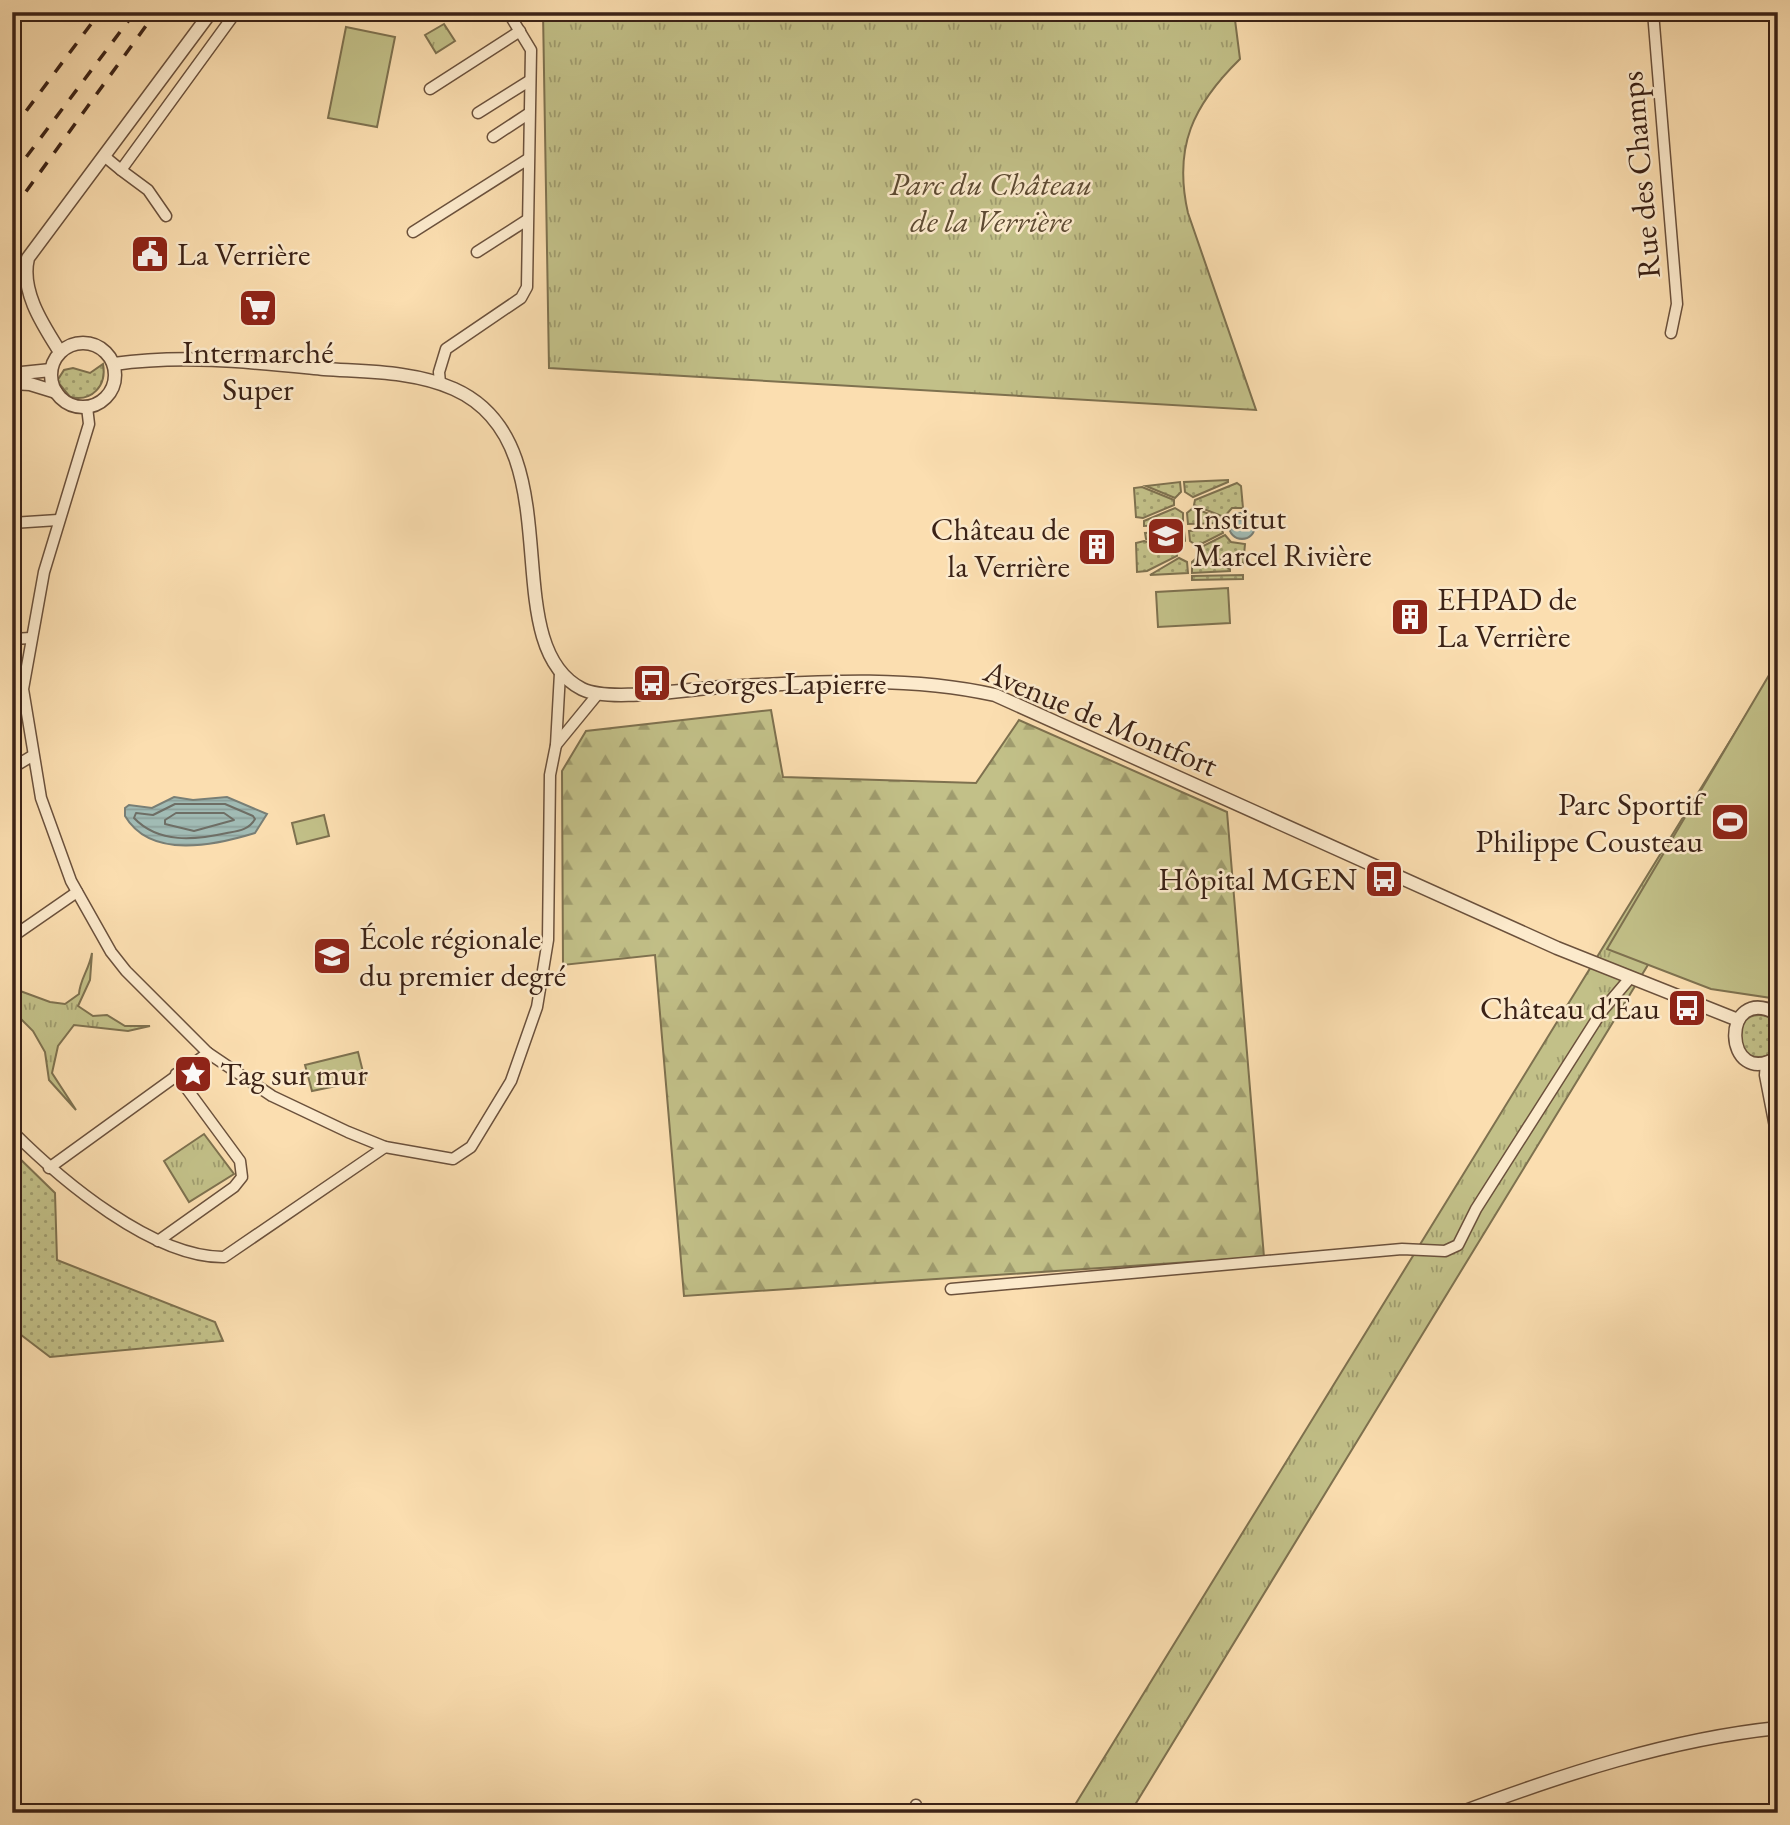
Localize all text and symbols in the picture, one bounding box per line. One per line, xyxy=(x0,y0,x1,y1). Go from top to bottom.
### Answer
street label: Rue des Champs xyxy=(1610,70,1670,280)
park label: Parc du Château de la Verrière xyxy=(890,163,1092,242)
public building icon: La Verrière xyxy=(129,233,171,275)
place label: La Verrière xyxy=(177,233,311,275)
supermarket icon: Intermarché Super xyxy=(237,287,279,329)
place label: Intermarché Super xyxy=(182,331,334,410)
place label: Institut Marcel Rivière xyxy=(1193,497,1372,576)
place label: Château de la Verrière xyxy=(931,508,1070,587)
school or university icon: Institut Marcel Rivière xyxy=(1145,515,1187,557)
building icon: Château de la Verrière xyxy=(1076,526,1118,568)
place label: EHPAD de La Verrière xyxy=(1437,578,1577,657)
building icon: EHPAD de La Verrière xyxy=(1389,596,1431,638)
street label: Avenue de Montfort xyxy=(977,649,1224,786)
bus stop icon: Georges Lapierre xyxy=(631,662,673,704)
place label: Georges Lapierre xyxy=(679,662,886,704)
place label: Parc Sportif Philippe Cousteau xyxy=(1475,783,1707,862)
sports icon: Parc Sportif Philippe Cousteau xyxy=(1709,801,1751,843)
place label: Hôpital MGEN xyxy=(1158,858,1358,900)
bus stop icon: Hôpital MGEN xyxy=(1363,858,1405,900)
place label: École régionale du premier degré xyxy=(359,917,566,996)
school or university icon: École régionale du premier degré xyxy=(311,935,353,977)
place label: Château d'Eau xyxy=(1480,987,1660,1029)
bus stop icon: Château d'Eau xyxy=(1666,987,1708,1029)
place icon: Tag sur mur xyxy=(172,1053,214,1095)
place label: Tag sur mur xyxy=(220,1053,368,1095)

